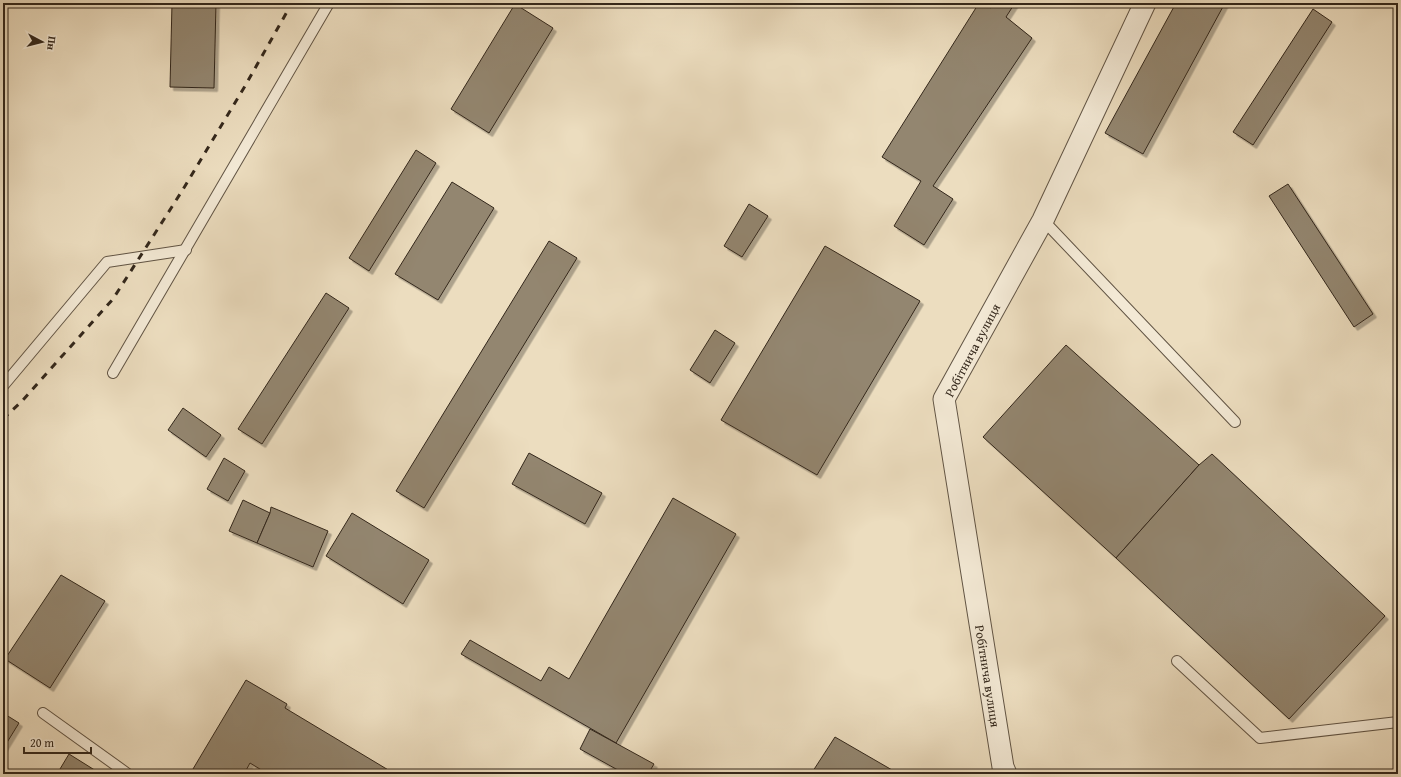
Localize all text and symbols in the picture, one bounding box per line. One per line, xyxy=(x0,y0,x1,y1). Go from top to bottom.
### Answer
north arrow xyxy=(22,22,62,62)
text: Пн xyxy=(43,35,61,51)
street label: Робітнича вулиця xyxy=(940,300,1005,400)
street label: Робітнича вулиця xyxy=(970,624,1005,729)
scale bar xyxy=(24,729,91,755)
text: 20 m xyxy=(30,734,54,751)

